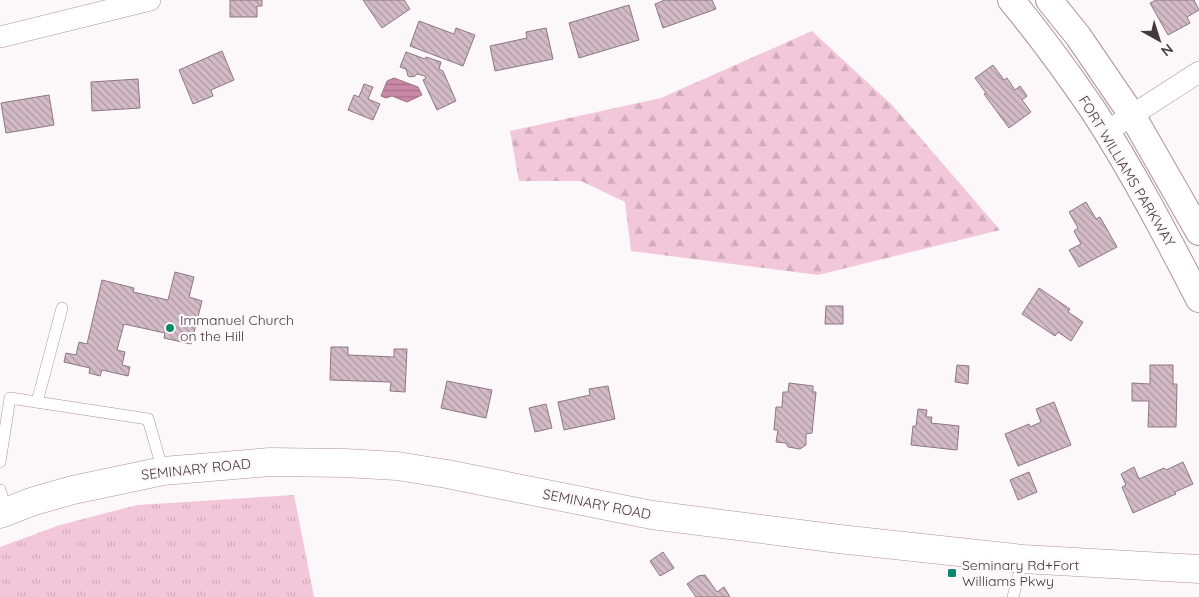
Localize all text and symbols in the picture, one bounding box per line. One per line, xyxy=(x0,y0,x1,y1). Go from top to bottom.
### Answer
north arrow xyxy=(1134,15,1184,65)
text: N xyxy=(1158,40,1177,60)
street label: FORT WILLIAMS PARKWAY xyxy=(1075,92,1179,250)
place label: Immanuel Church on the Hill xyxy=(180,311,294,345)
marker: Immanuel Church on the Hill xyxy=(164,322,176,334)
street label: SEMINARY ROAD xyxy=(140,454,252,484)
street label: SEMINARY ROAD xyxy=(541,485,653,523)
place label: Seminary Rd+Fort Williams Pkwy xyxy=(962,556,1080,590)
marker: Seminary Rd+Fort Williams Pkwy xyxy=(946,567,958,579)

